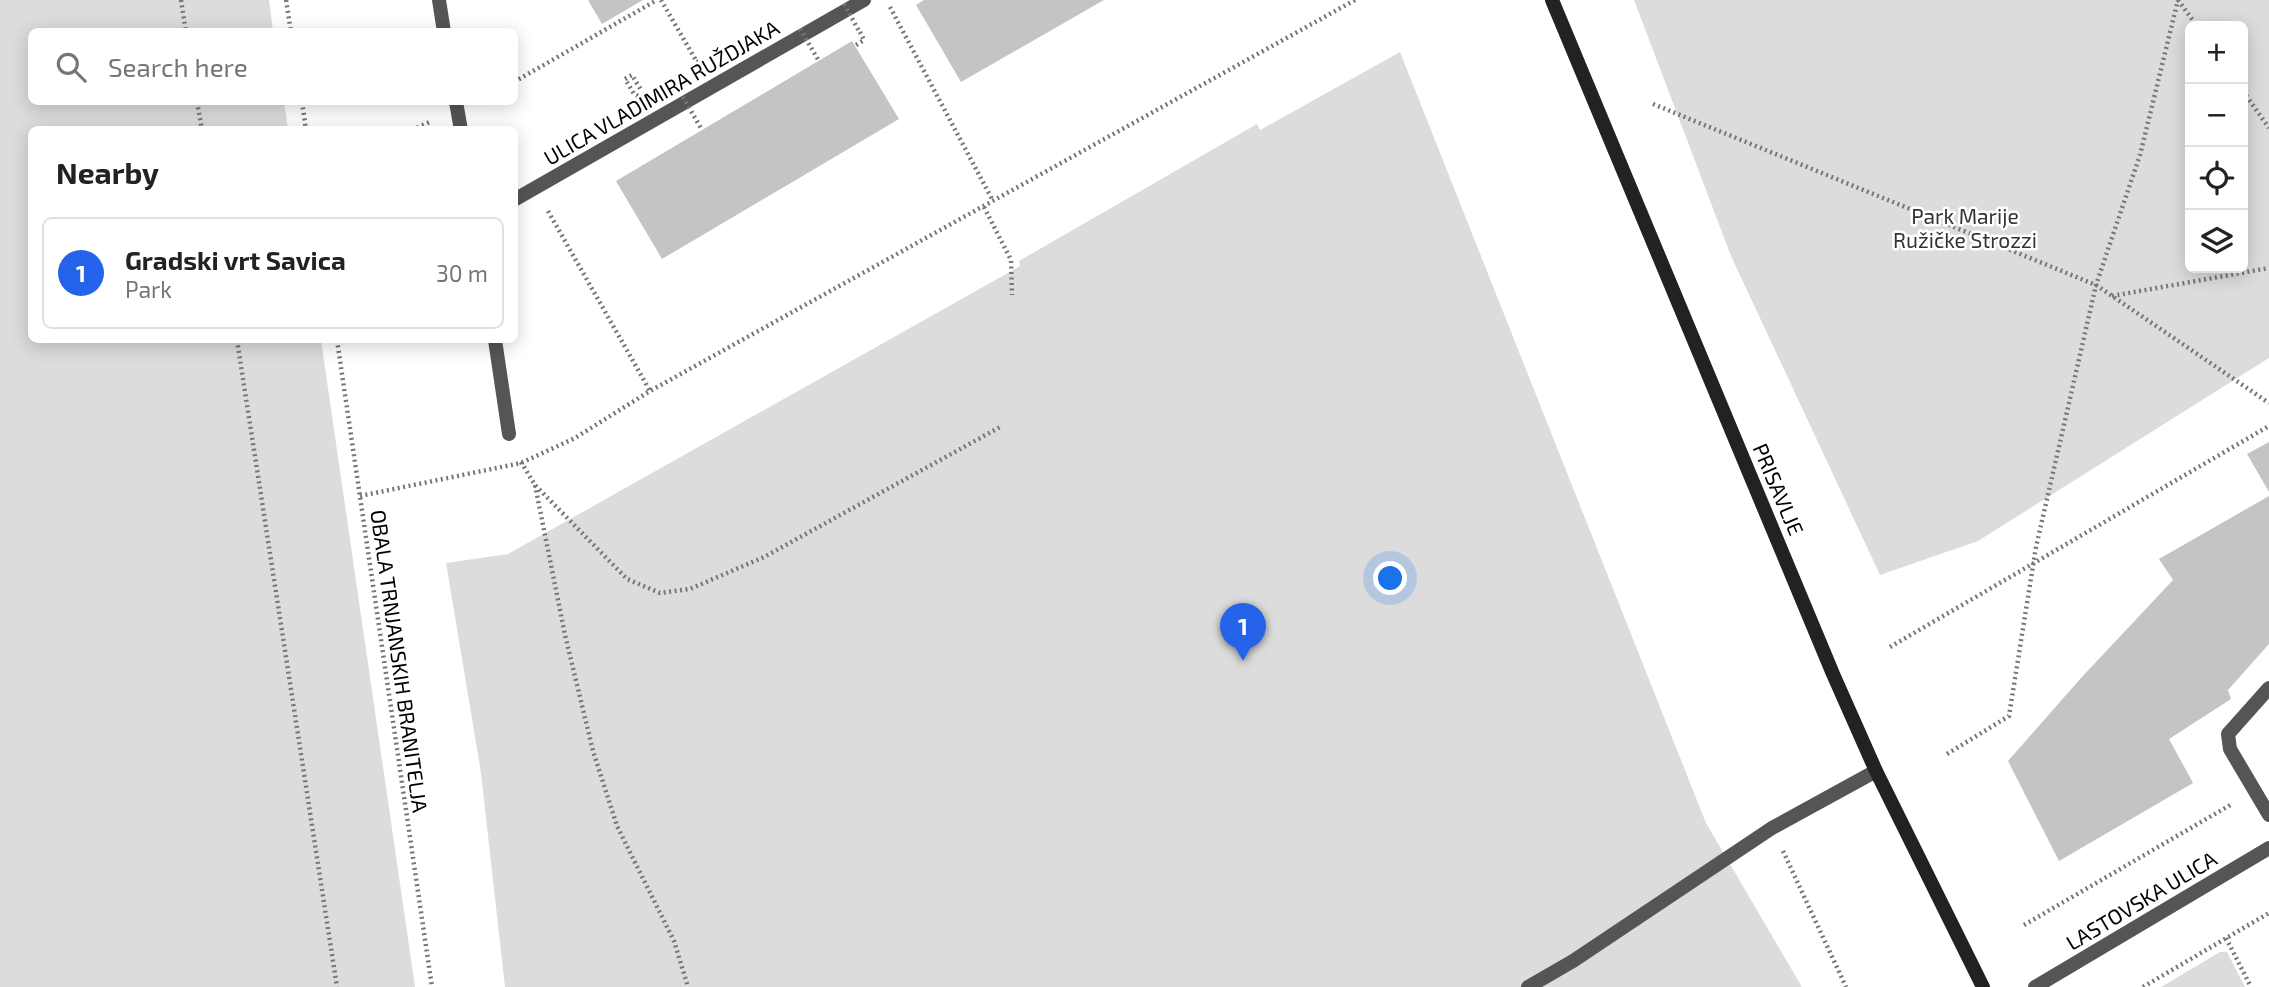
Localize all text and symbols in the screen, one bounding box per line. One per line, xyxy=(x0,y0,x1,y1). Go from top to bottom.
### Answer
street label: ULICA VLADIMIRA RUŽDJAKA xyxy=(539,14,783,170)
map controls xyxy=(2185,21,2248,273)
button: + xyxy=(2185,21,2248,84)
search box xyxy=(28,28,518,105)
icon: search xyxy=(52,48,90,86)
text: Search here xyxy=(108,51,248,82)
button: − xyxy=(2185,84,2248,147)
button: locate xyxy=(2185,147,2248,210)
text: Nearby xyxy=(56,154,159,190)
park label: Park Marije Ružičke Strozzi xyxy=(1893,203,2037,252)
button: layers xyxy=(2185,210,2248,273)
text: Gradski vrt Savica xyxy=(125,244,346,275)
text: 1 xyxy=(76,259,86,287)
text: 30 m xyxy=(436,259,488,287)
text: Park xyxy=(125,275,172,303)
street label: PRISAVLJE xyxy=(1748,439,1810,539)
street label: OBALA TRNJANSKIH BRANITELJA xyxy=(366,508,434,814)
your location xyxy=(1373,561,1407,595)
pin: 1 xyxy=(1220,603,1266,661)
street label: LASTOVSKA ULICA xyxy=(2061,845,2221,955)

